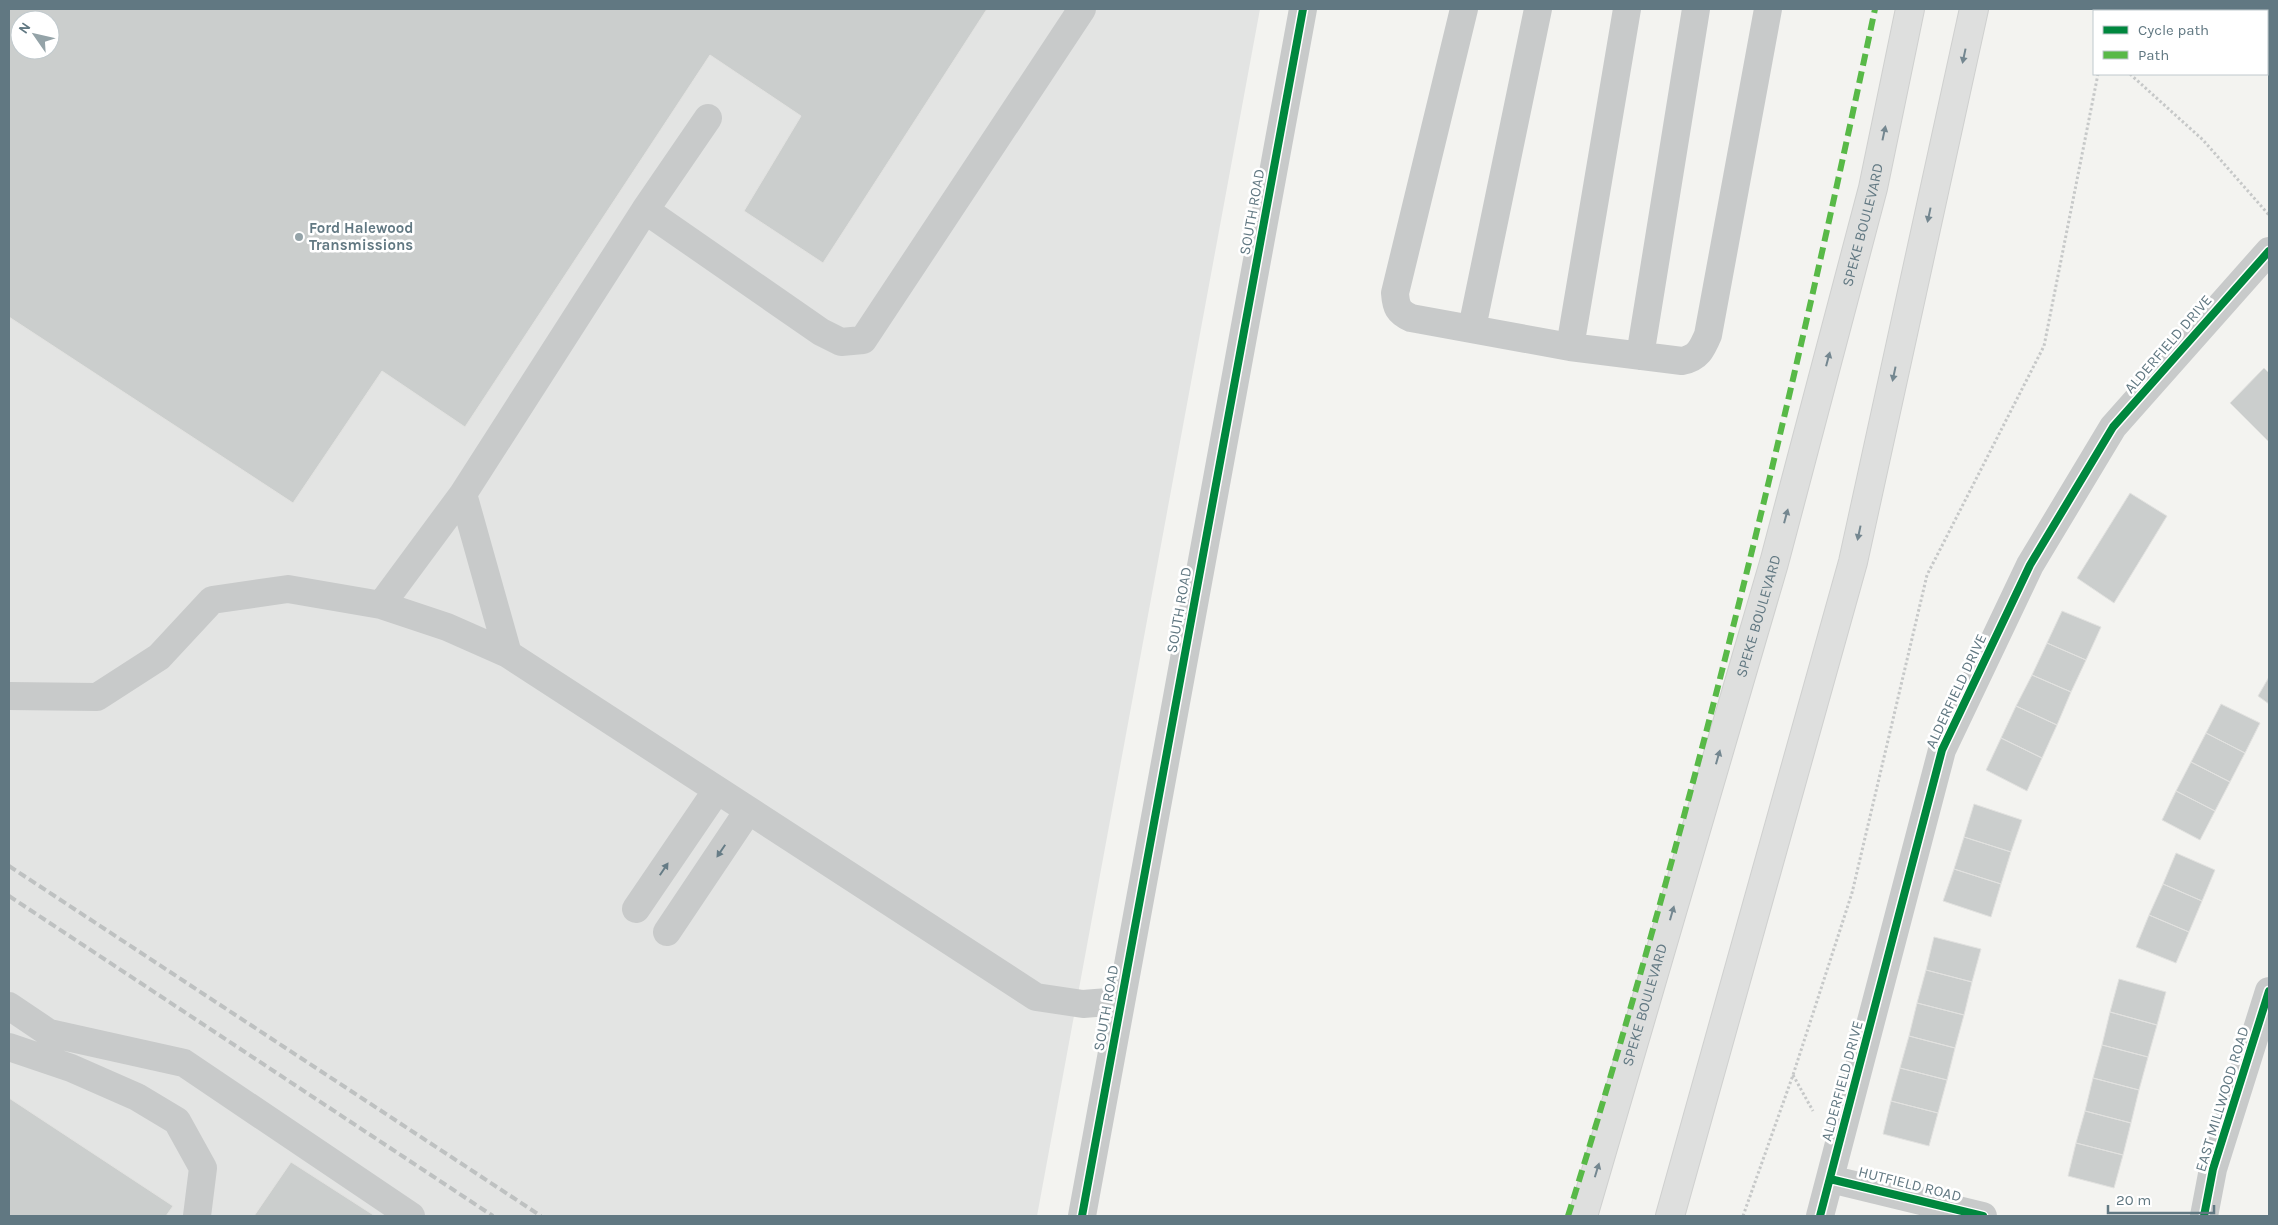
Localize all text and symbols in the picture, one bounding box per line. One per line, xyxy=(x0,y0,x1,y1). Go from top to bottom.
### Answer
north arrow xyxy=(10,10,60,60)
legend xyxy=(2093,10,2268,75)
text: N xyxy=(15,19,34,37)
text: Cycle path xyxy=(2138,21,2209,39)
text: Path xyxy=(2138,46,2169,64)
one-way arrow xyxy=(1960,49,1968,64)
one-way arrow xyxy=(1880,126,1888,141)
street label: SPEKE BOULEVARD xyxy=(1838,161,1887,289)
street label: SOUTH ROAD xyxy=(1236,168,1268,256)
one-way arrow xyxy=(1925,208,1933,223)
place label: Ford Halewood Transmissions xyxy=(309,219,414,254)
marker: Ford Halewood Transmissions xyxy=(293,231,305,243)
street label: ALDERFIELD DRIVE xyxy=(2120,291,2216,397)
one-way arrow xyxy=(1824,351,1832,366)
one-way arrow xyxy=(1890,366,1898,381)
one-way arrow xyxy=(1783,508,1791,523)
one-way arrow xyxy=(1855,525,1863,540)
street label: SPEKE BOULEVARD xyxy=(1732,553,1785,680)
street label: SOUTH ROAD xyxy=(1163,566,1195,654)
street label: ALDERFIELD DRIVE xyxy=(1922,631,1990,751)
one-way arrow xyxy=(1714,749,1722,764)
one-way arrow xyxy=(716,844,726,858)
one-way arrow xyxy=(659,862,668,876)
one-way arrow xyxy=(1669,905,1677,920)
street label: SPEKE BOULEVARD xyxy=(1618,941,1671,1068)
street label: SOUTH ROAD xyxy=(1090,964,1122,1052)
street label: ALDERFIELD DRIVE xyxy=(1817,1019,1867,1143)
street label: EAST MILLWOOD ROAD xyxy=(2191,1024,2253,1174)
one-way arrow xyxy=(1594,1162,1602,1177)
street label: HUTFIELD ROAD xyxy=(1857,1162,1963,1206)
scale bar xyxy=(2108,1182,2214,1214)
text: 20 m xyxy=(2116,1191,2151,1209)

